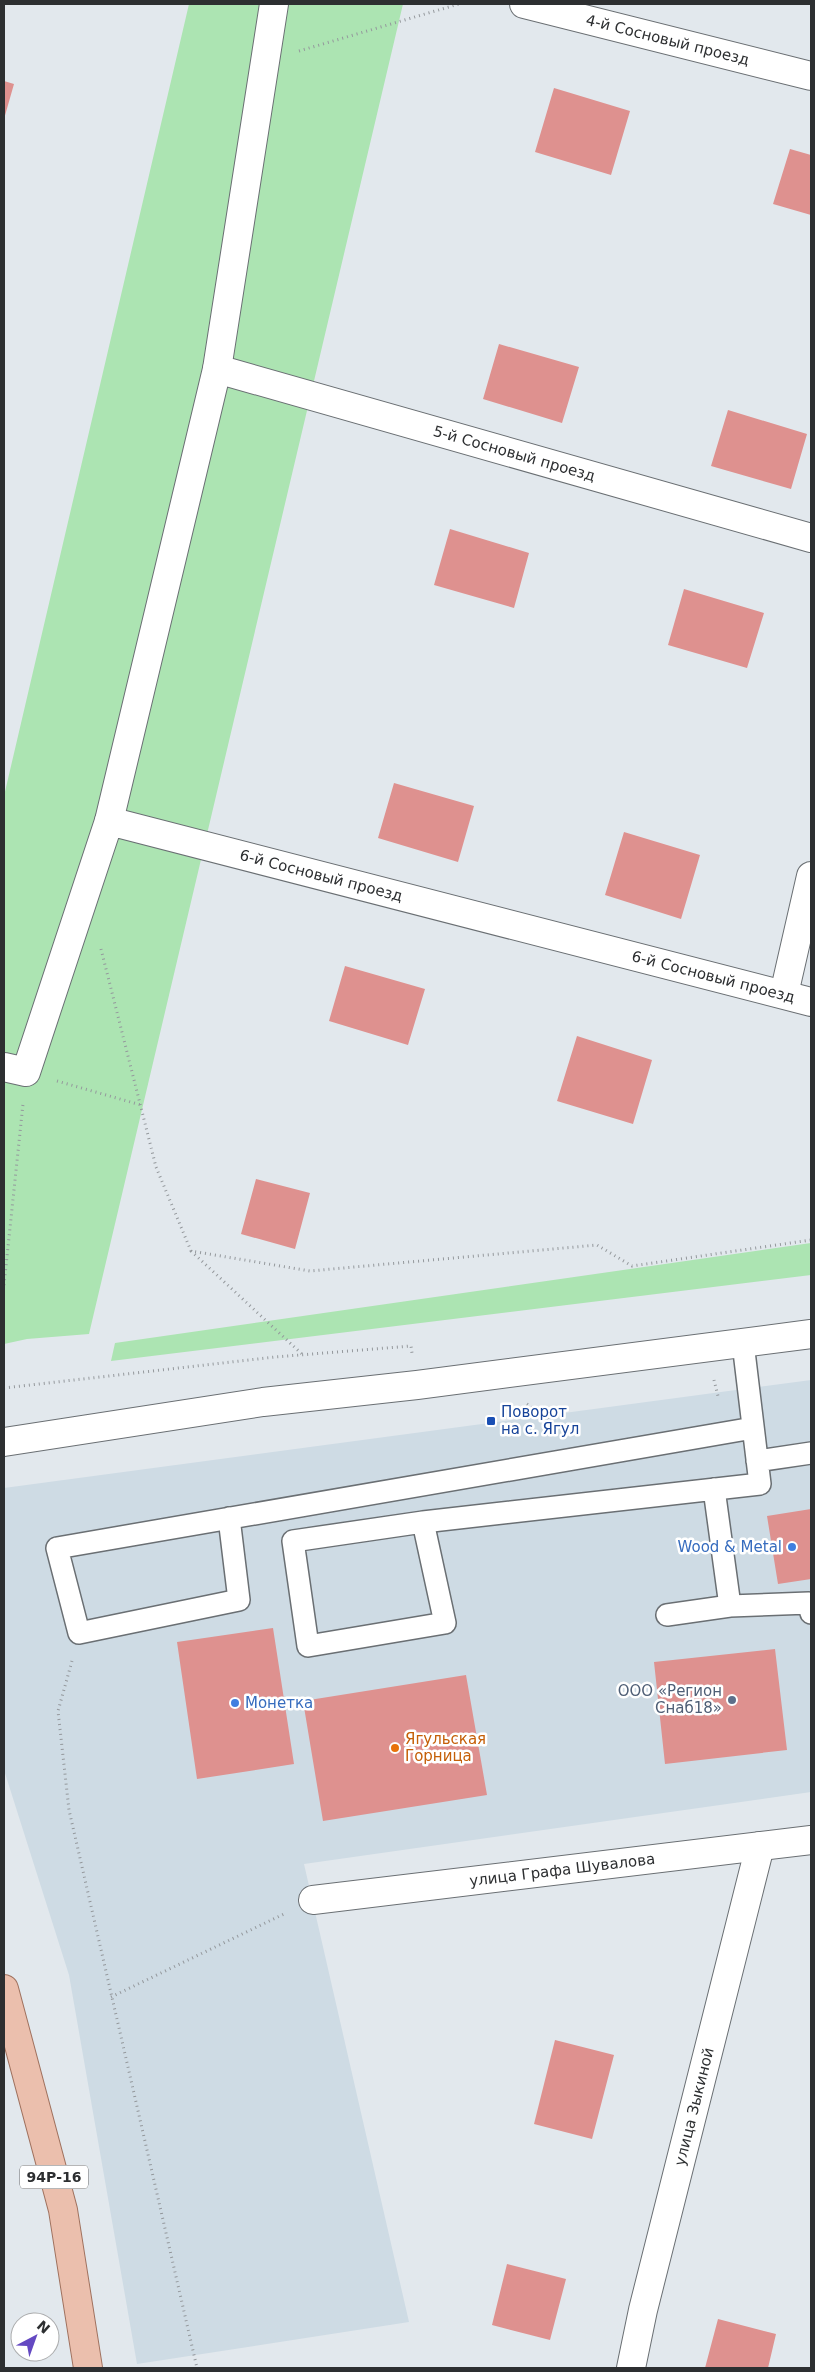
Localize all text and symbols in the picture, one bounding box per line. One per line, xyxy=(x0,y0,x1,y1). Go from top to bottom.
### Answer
street label: 4-й Сосновый проезд xyxy=(584,11,751,69)
street label: 5-й Сосновый проезд xyxy=(431,422,597,485)
street label: 6-й Сосновый проезд xyxy=(238,846,405,905)
street label: 6-й Сосновый проезд xyxy=(630,947,797,1006)
place label: Поворот на с. Ягул xyxy=(501,1403,579,1438)
marker: Поворот на с. Ягул xyxy=(485,1415,497,1427)
place label: Wood & Metal xyxy=(678,1538,782,1556)
marker: Wood & Metal xyxy=(786,1541,798,1553)
place label: ООО «Регион Снаб18» xyxy=(618,1682,722,1717)
place label: Монетка xyxy=(245,1694,313,1712)
marker: ООО «Регион Снаб18» xyxy=(726,1694,738,1706)
marker: Монетка xyxy=(229,1697,241,1709)
place label: Ягульская Горница xyxy=(405,1730,486,1765)
marker: Ягульская Горница xyxy=(389,1742,401,1754)
street label: улица Графа Шувалова xyxy=(468,1850,656,1890)
street label: улица Зыкиной xyxy=(671,2046,718,2168)
road number: 94Р-16 xyxy=(20,2166,88,2188)
north arrow xyxy=(10,2312,60,2362)
text: N xyxy=(34,2317,53,2337)

